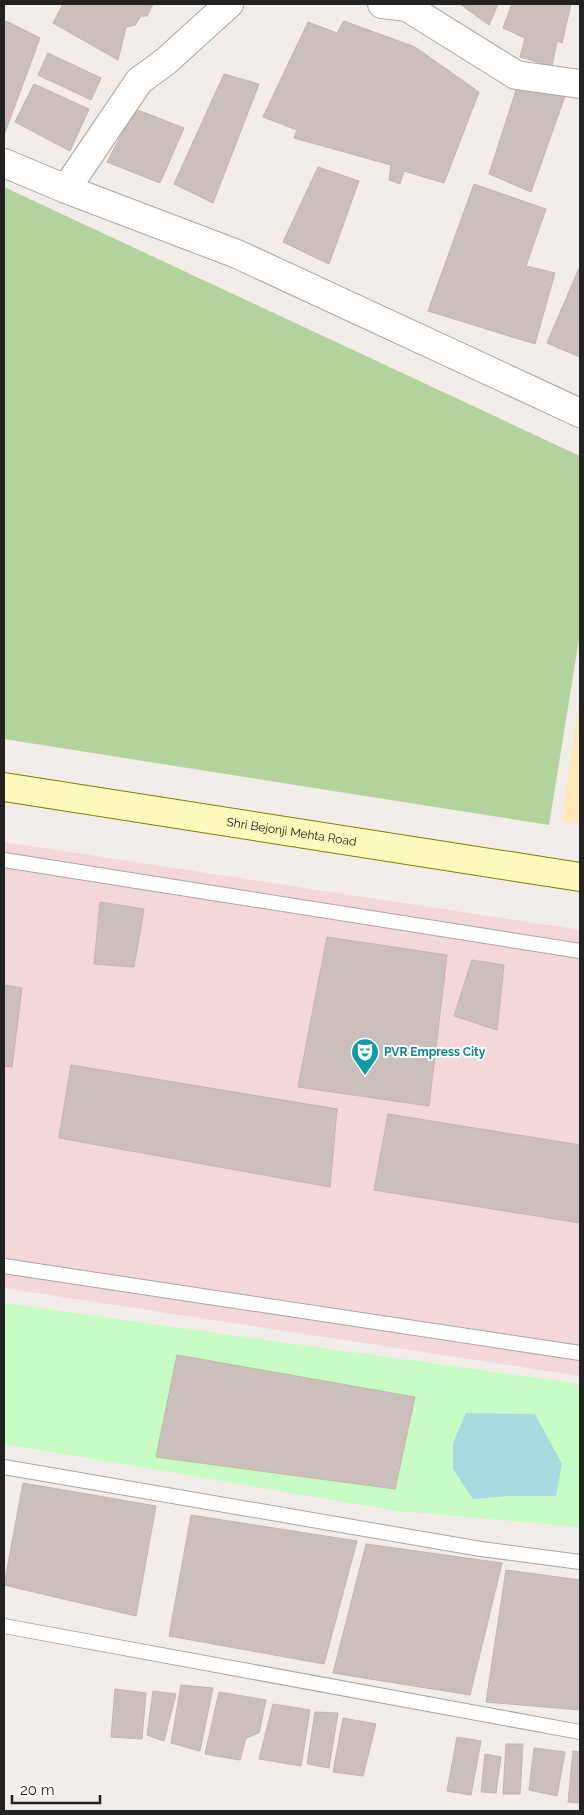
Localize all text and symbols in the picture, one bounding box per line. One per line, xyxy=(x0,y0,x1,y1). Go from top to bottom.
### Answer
street label: Shri Bejonji Mehta Road xyxy=(226,815,357,849)
theatre icon: PVR Empress City xyxy=(350,1037,380,1076)
place label: PVR Empress City xyxy=(384,1045,486,1059)
scale bar xyxy=(12,1772,100,1804)
text: 20 m xyxy=(20,1781,55,1799)

